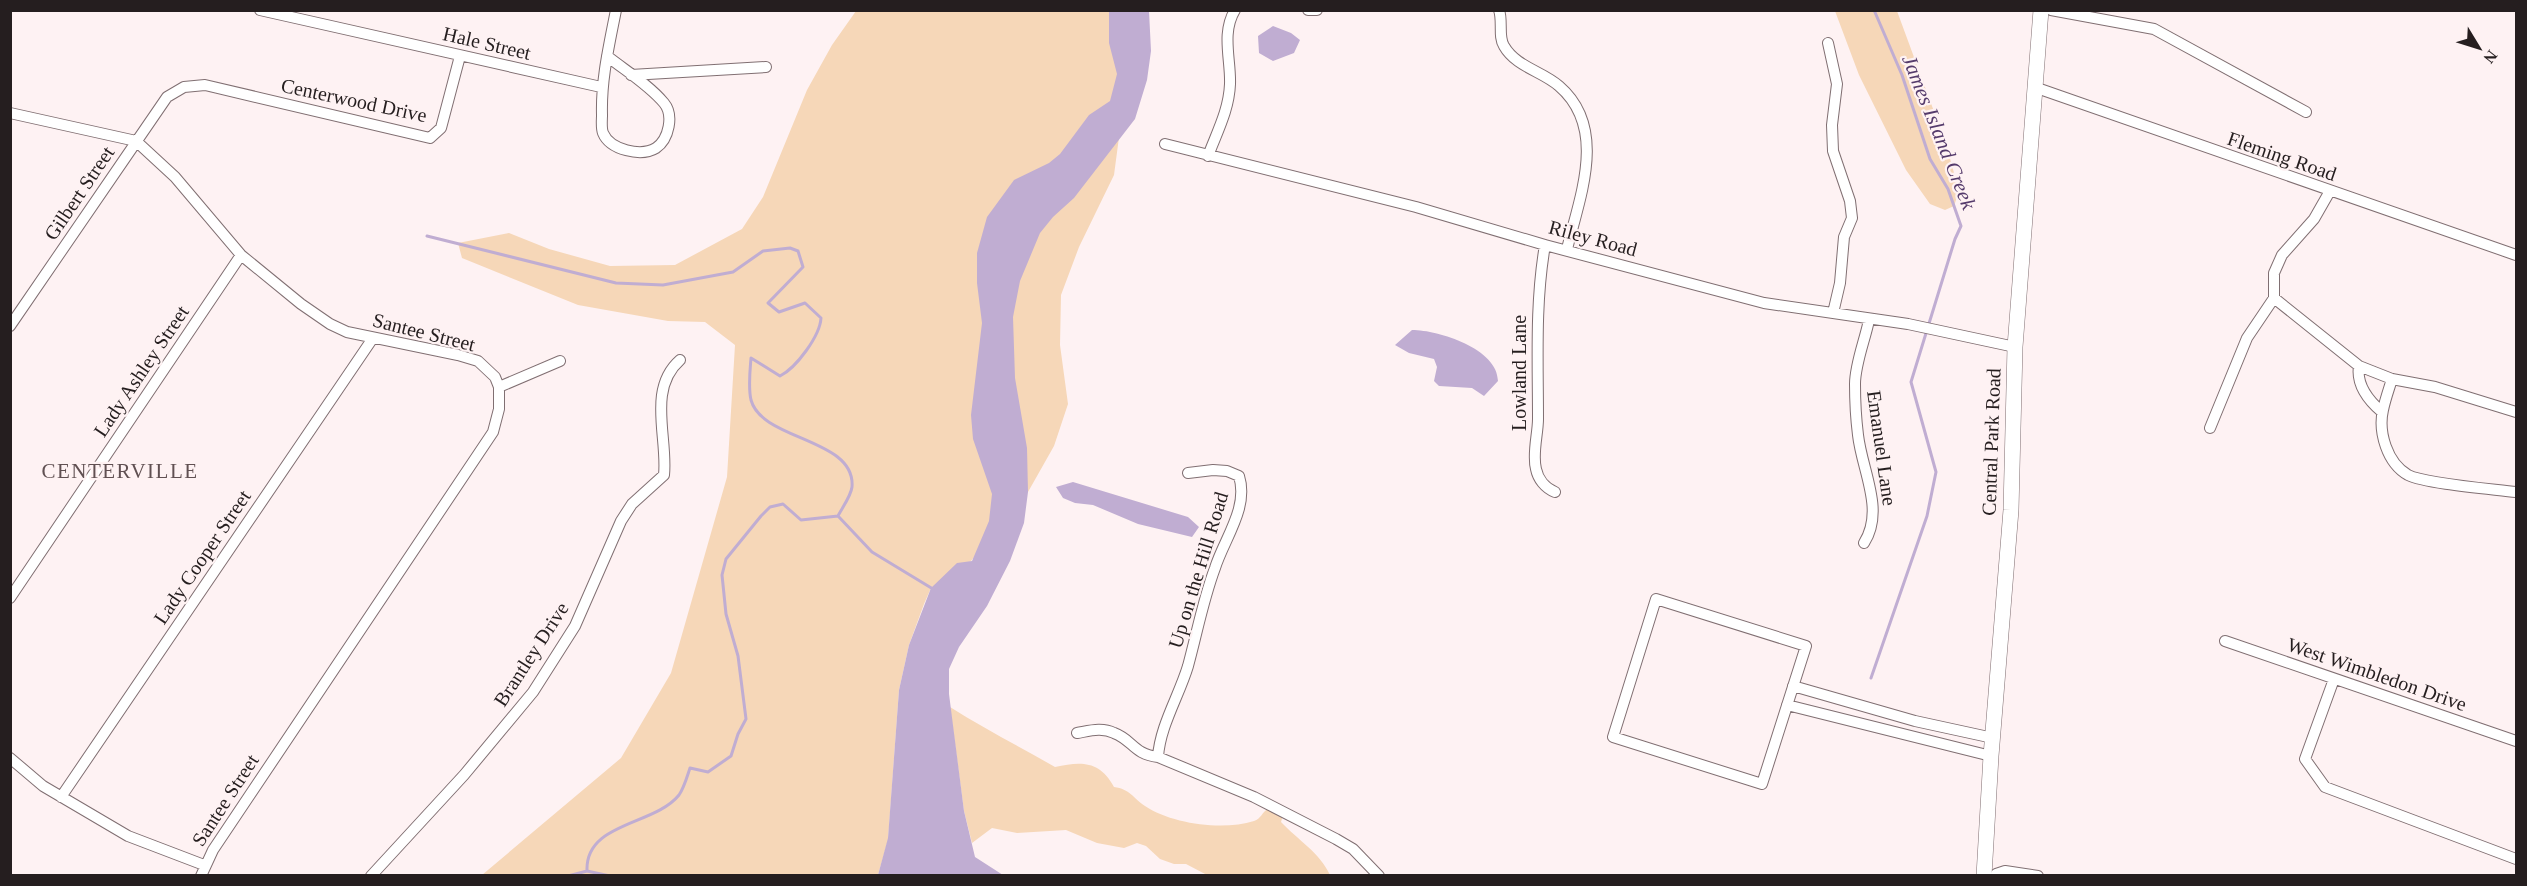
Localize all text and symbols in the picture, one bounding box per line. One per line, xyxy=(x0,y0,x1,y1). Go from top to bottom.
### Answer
north arrow xyxy=(2449,18,2509,78)
street label: Hale Street xyxy=(441,22,533,64)
text: N xyxy=(2480,47,2501,67)
water label: James Island Creek xyxy=(1897,51,1981,214)
street label: Centerwood Drive xyxy=(279,74,429,126)
street label: Fleming Road xyxy=(2224,127,2339,186)
street label: Gilbert Street xyxy=(40,142,119,244)
street label: Riley Road xyxy=(1546,216,1640,261)
street label: Lady Ashley Street xyxy=(89,301,194,441)
street label: Santee Street xyxy=(370,309,478,355)
street label: Lowland Lane xyxy=(1508,315,1530,431)
street label: Central Park Road xyxy=(1977,368,2005,516)
street label: Emanuel Lane xyxy=(1863,389,1901,507)
district label: CENTERVILLE xyxy=(41,459,199,483)
street label: Lady Cooper Street xyxy=(149,486,256,629)
street label: Up on the Hill Road xyxy=(1164,489,1233,651)
street label: Brantley Drive xyxy=(489,598,574,711)
street label: West Wimbledon Drive xyxy=(2284,633,2470,715)
street label: Santee Street xyxy=(187,750,263,850)

